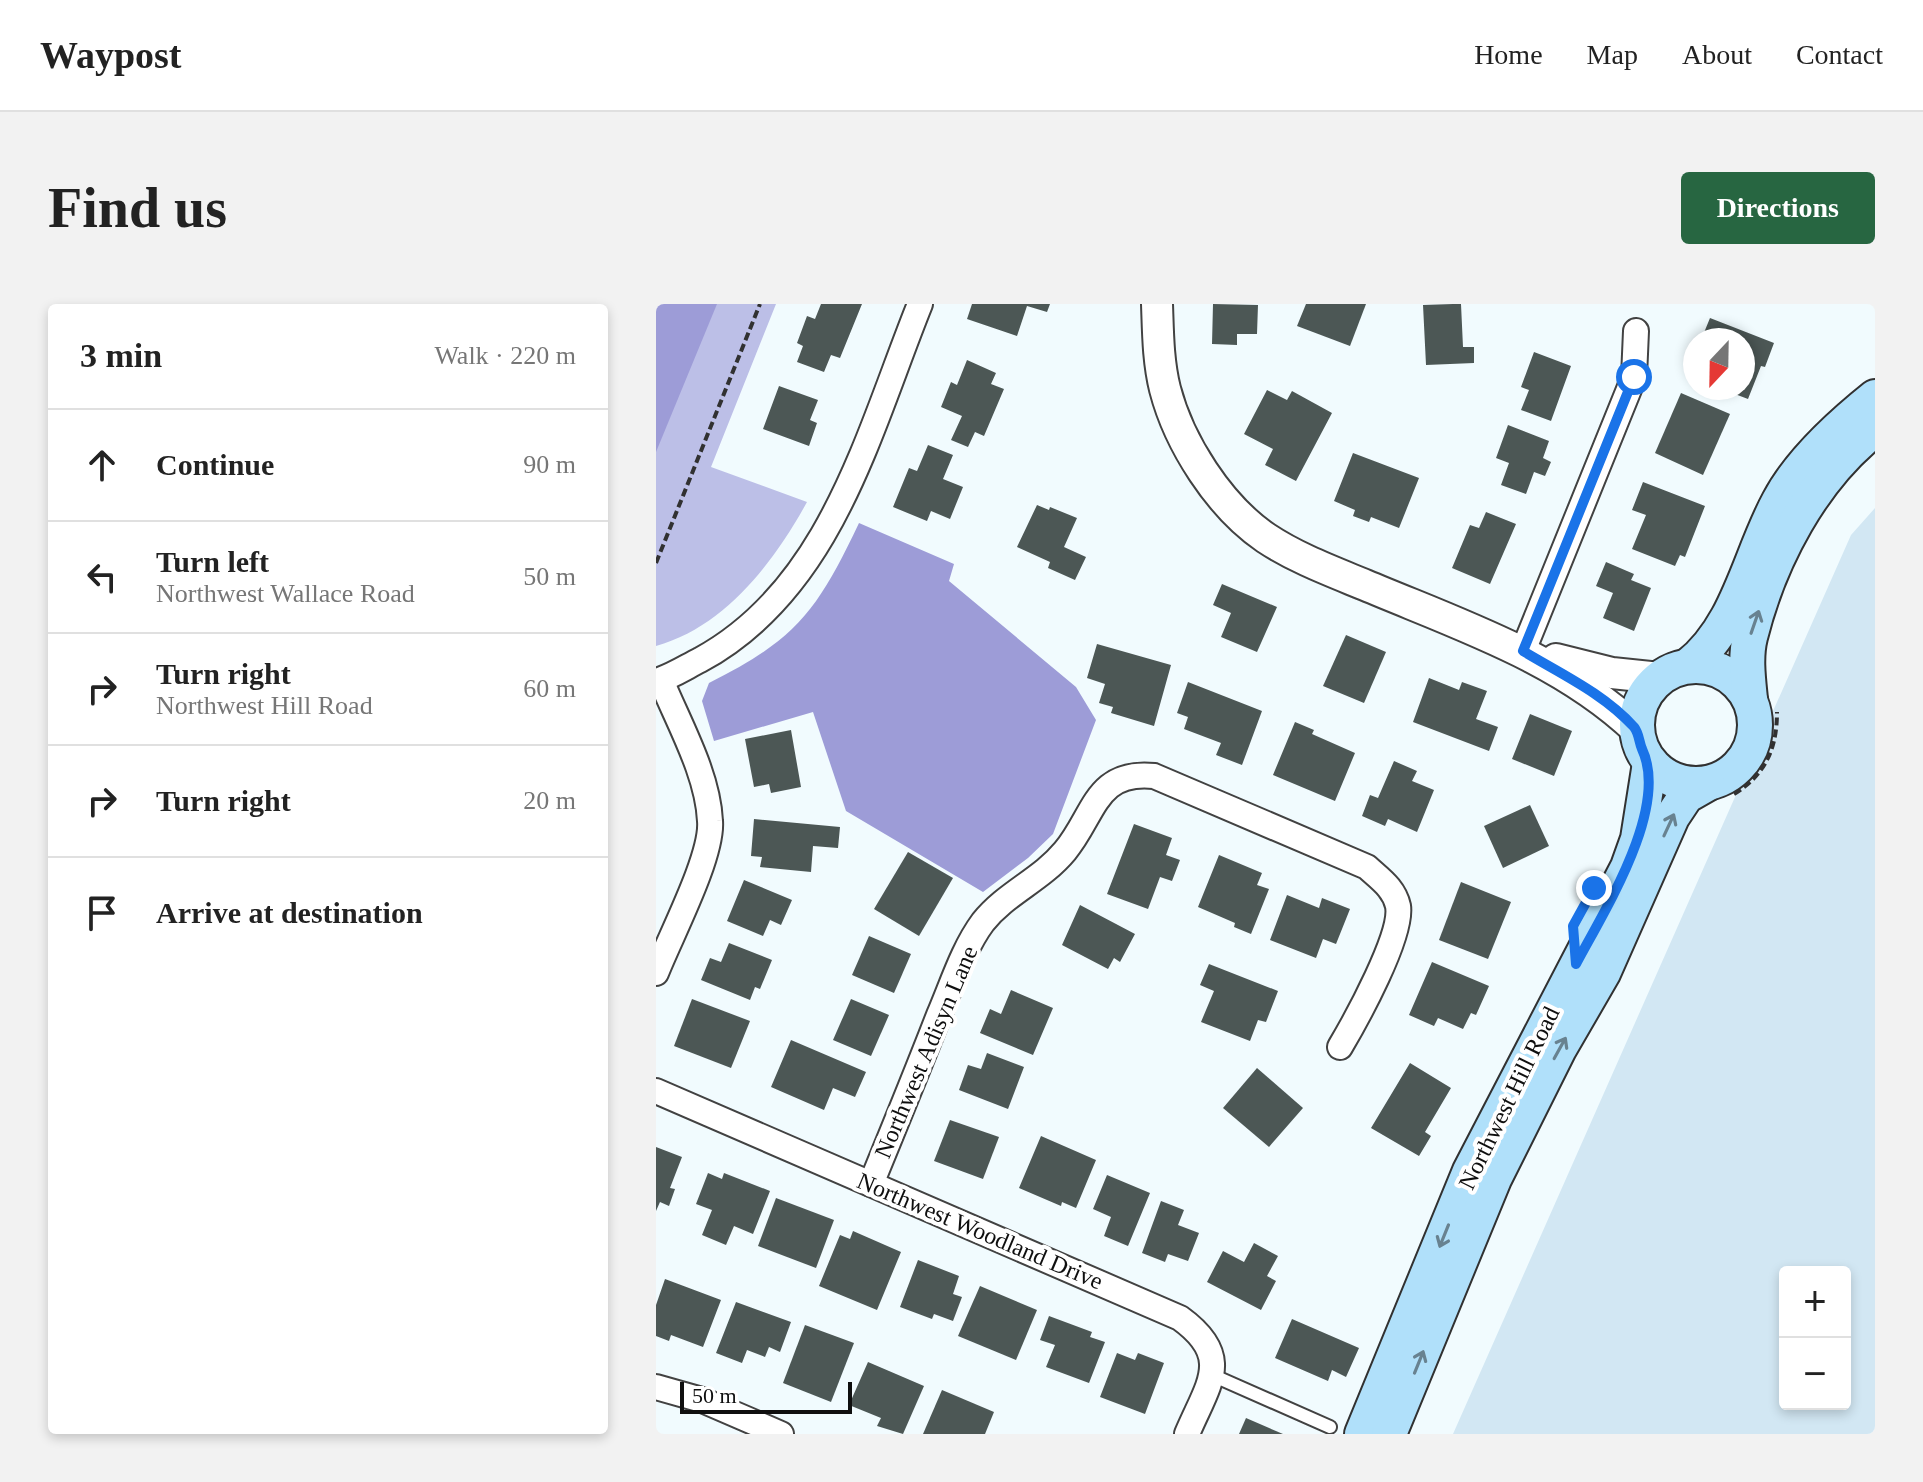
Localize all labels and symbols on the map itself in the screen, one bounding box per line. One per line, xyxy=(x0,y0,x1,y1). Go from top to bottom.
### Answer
north arrow xyxy=(1683,328,1755,400)
route start xyxy=(1616,359,1652,395)
one-way arrow xyxy=(1749,610,1764,635)
one-way arrow xyxy=(1662,813,1677,837)
route end xyxy=(1576,870,1612,906)
street label: Northwest Adisyn Lane xyxy=(869,942,983,1162)
street label: Northwest Hill Road xyxy=(1453,1002,1565,1194)
one-way arrow xyxy=(1552,1037,1568,1061)
street label: Northwest Woodland Drive xyxy=(853,1167,1107,1295)
one-way arrow xyxy=(1436,1223,1450,1248)
one-way arrow xyxy=(1412,1350,1427,1375)
scale bar xyxy=(680,1378,852,1414)

